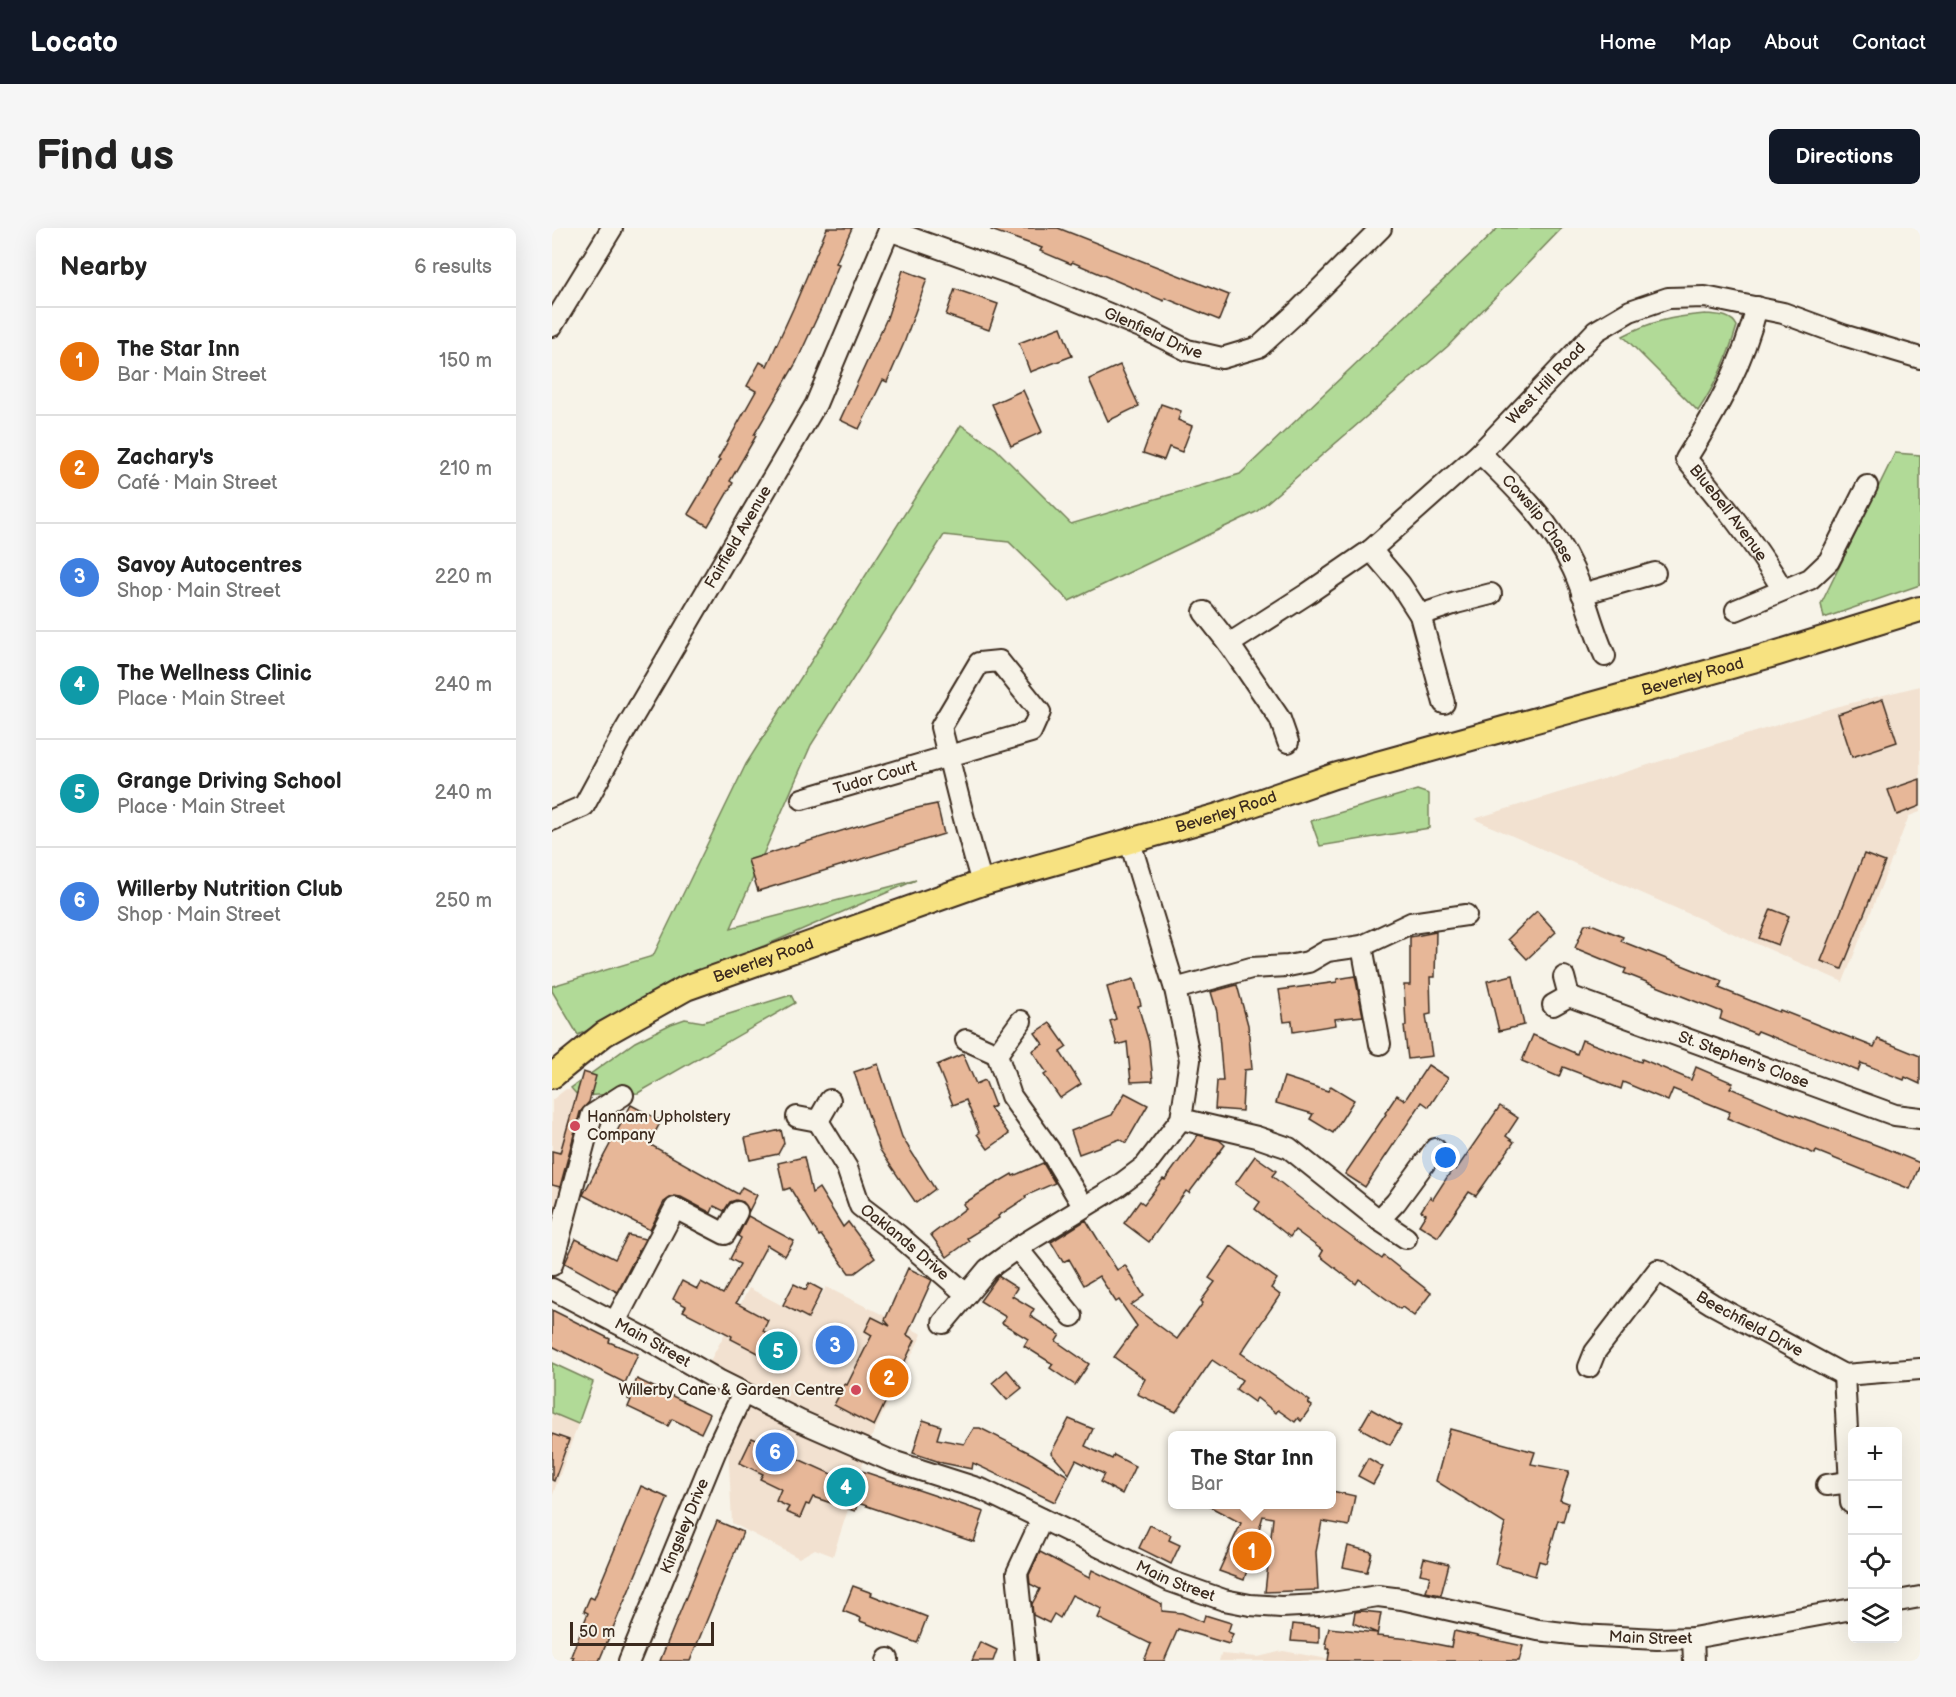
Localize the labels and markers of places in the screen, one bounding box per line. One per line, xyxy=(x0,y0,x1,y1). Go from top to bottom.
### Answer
place label: Hannam Upholstery Company xyxy=(587,1108,731,1145)
marker: Hannam Upholstery Company xyxy=(568,1119,582,1133)
pin: 3 xyxy=(816,1322,854,1368)
pin: 5 xyxy=(758,1328,798,1374)
pin: 2 xyxy=(870,1356,908,1400)
place label: Willerby Cane & Garden Centre xyxy=(618,1381,845,1400)
marker: Willerby Cane & Garden Centre xyxy=(849,1383,863,1397)
pin: 6 xyxy=(756,1430,794,1474)
pin: 4 xyxy=(826,1464,866,1510)
pin: 1 xyxy=(1232,1528,1272,1574)

